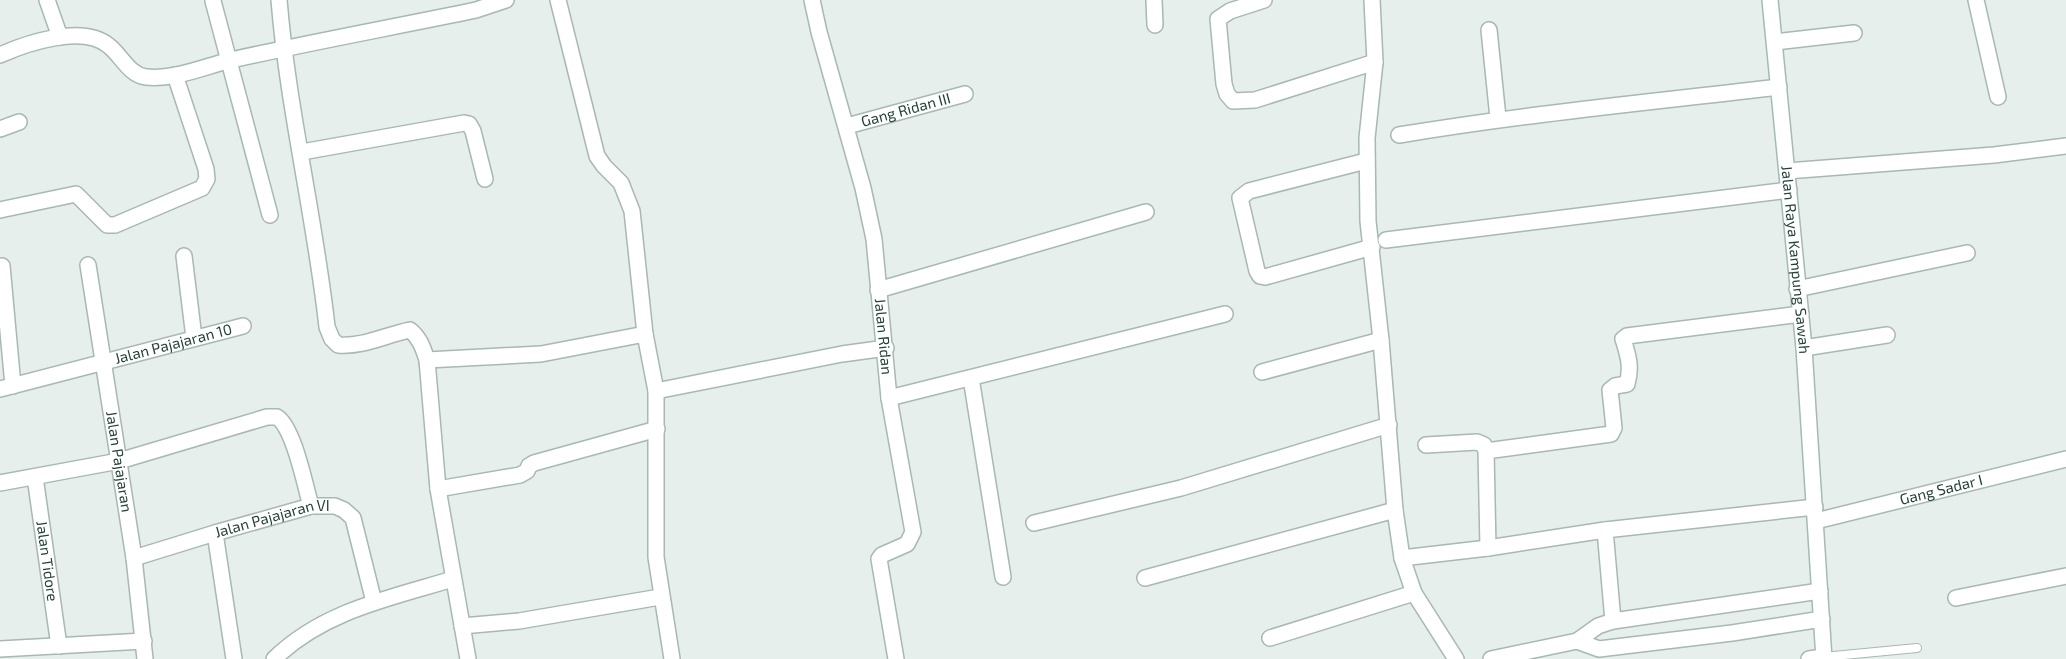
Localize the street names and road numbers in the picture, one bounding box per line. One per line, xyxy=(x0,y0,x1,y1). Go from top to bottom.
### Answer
street label: Gang Ridan III xyxy=(859,88,952,130)
street label: Jalan Raya Kampung Sawah xyxy=(1778,165,1814,354)
street label: Jalan Ridan xyxy=(872,297,897,376)
street label: Jalan Pajajaran 10 xyxy=(112,319,234,367)
street label: Jalan Pajajaran xyxy=(103,410,137,513)
street label: Gang Sadar I xyxy=(1898,470,1984,508)
street label: Jalan Pajajaran VI xyxy=(212,496,330,541)
street label: Jalan Tidore xyxy=(33,520,63,603)

